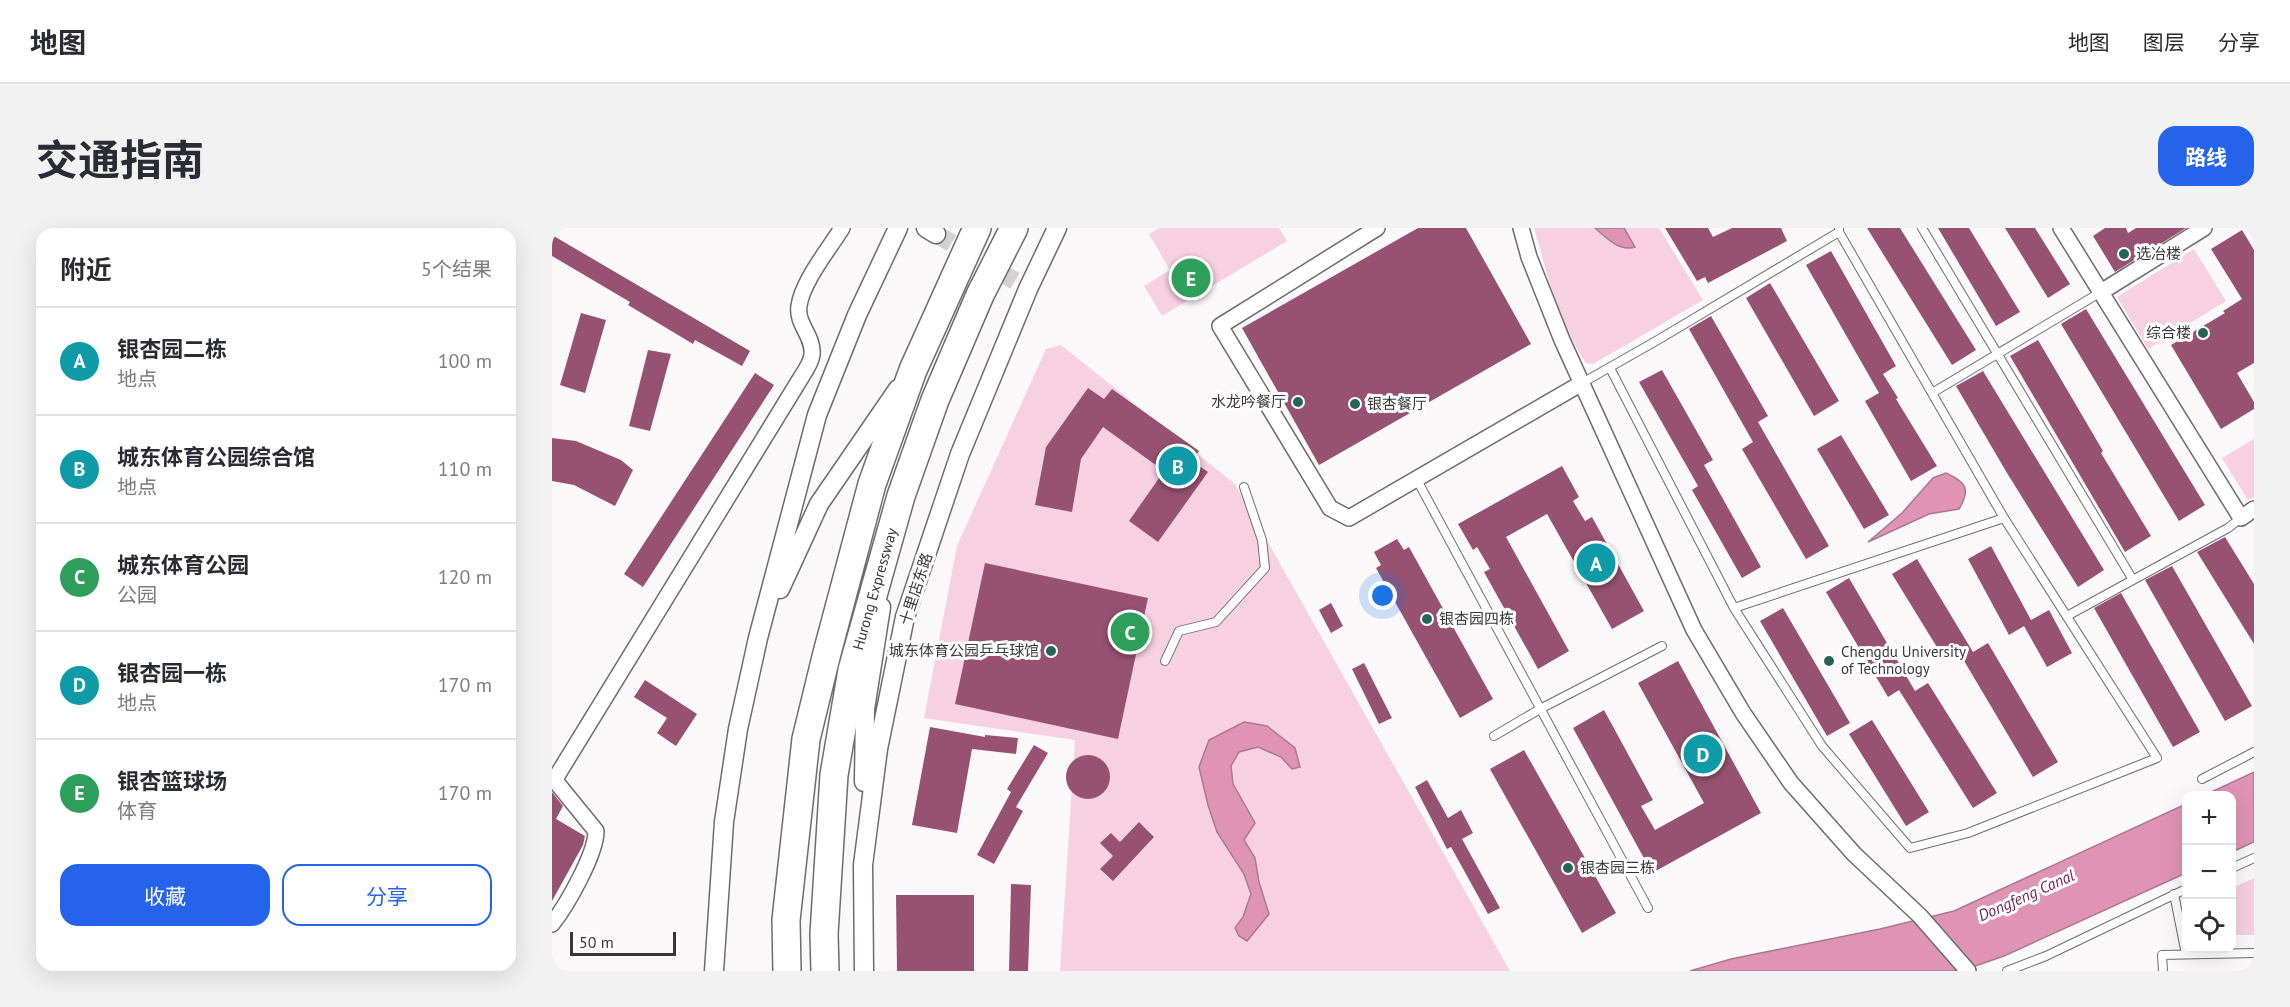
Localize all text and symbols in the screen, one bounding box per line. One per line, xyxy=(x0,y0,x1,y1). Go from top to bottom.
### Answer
text: 地图 xyxy=(30,24,86,61)
text: 地图 xyxy=(2068,29,2110,56)
text: 图层 xyxy=(2143,29,2185,56)
text: 分享 xyxy=(2218,29,2260,56)
button: 路线 xyxy=(2158,126,2254,186)
text: 交通指南 xyxy=(36,132,204,187)
place label: 选冶楼 xyxy=(2136,244,2181,263)
marker: 选冶楼 xyxy=(2117,247,2131,261)
text: 附近 xyxy=(60,253,112,286)
text: 5个结果 xyxy=(421,256,492,282)
pin: E xyxy=(1172,256,1210,300)
place label: 综合楼 xyxy=(2146,323,2191,342)
marker: 综合楼 xyxy=(2196,326,2210,340)
text: 银杏园二栋 xyxy=(117,335,227,363)
text: A xyxy=(73,348,86,374)
text: 100 m xyxy=(438,348,492,374)
text: 地点 xyxy=(117,366,157,392)
place label: 水龙吟餐厅 xyxy=(1211,392,1286,411)
place label: 银杏餐厅 xyxy=(1367,394,1427,413)
marker: 水龙吟餐厅 xyxy=(1291,395,1305,409)
marker: 银杏餐厅 xyxy=(1348,397,1362,411)
text: 城东体育公园综合馆 xyxy=(117,443,315,471)
pin: B xyxy=(1158,444,1198,488)
text: B xyxy=(74,456,85,482)
text: 110 m xyxy=(438,456,492,482)
text: 地点 xyxy=(117,474,157,500)
street label: Hurong Expressway xyxy=(848,526,901,652)
pin: A xyxy=(1576,540,1616,586)
street label: 十里店东路 xyxy=(895,550,936,627)
text: 城东体育公园 xyxy=(117,551,249,579)
text: C xyxy=(74,564,85,590)
text: 120 m xyxy=(438,564,492,590)
your location xyxy=(1368,581,1397,610)
text: 公园 xyxy=(117,582,157,608)
place label: 银杏园四栋 xyxy=(1439,609,1514,628)
pin: C xyxy=(1110,610,1150,654)
marker: 银杏园四栋 xyxy=(1420,612,1434,626)
place label: 城东体育公园乒乓球馆 xyxy=(889,641,1039,660)
place label: Chengdu University of Technology xyxy=(1841,642,1966,678)
marker: 城东体育公园乒乓球馆 xyxy=(1044,644,1058,658)
marker: Chengdu University of Technology xyxy=(1822,654,1836,668)
text: 银杏园一栋 xyxy=(117,659,227,687)
text: D xyxy=(73,672,86,698)
text: 170 m xyxy=(438,672,492,698)
text: 地点 xyxy=(117,690,157,716)
pin: D xyxy=(1684,732,1722,776)
text: 银杏篮球场 xyxy=(117,767,227,795)
text: E xyxy=(74,780,85,806)
text: 170 m xyxy=(438,780,492,806)
map controls xyxy=(2182,791,2236,953)
button: + xyxy=(2182,791,2236,845)
text: 体育 xyxy=(117,798,157,824)
button: − xyxy=(2182,845,2236,899)
place label: 银杏园三栋 xyxy=(1580,858,1655,877)
marker: 银杏园三栋 xyxy=(1561,861,1575,875)
button: 收藏 xyxy=(60,864,270,926)
button: 分享 xyxy=(282,864,492,926)
water label: Dongfeng Canal xyxy=(1975,865,2078,925)
button: locate xyxy=(2182,899,2236,953)
scale bar xyxy=(570,929,676,956)
text: 50 m xyxy=(579,932,614,952)

